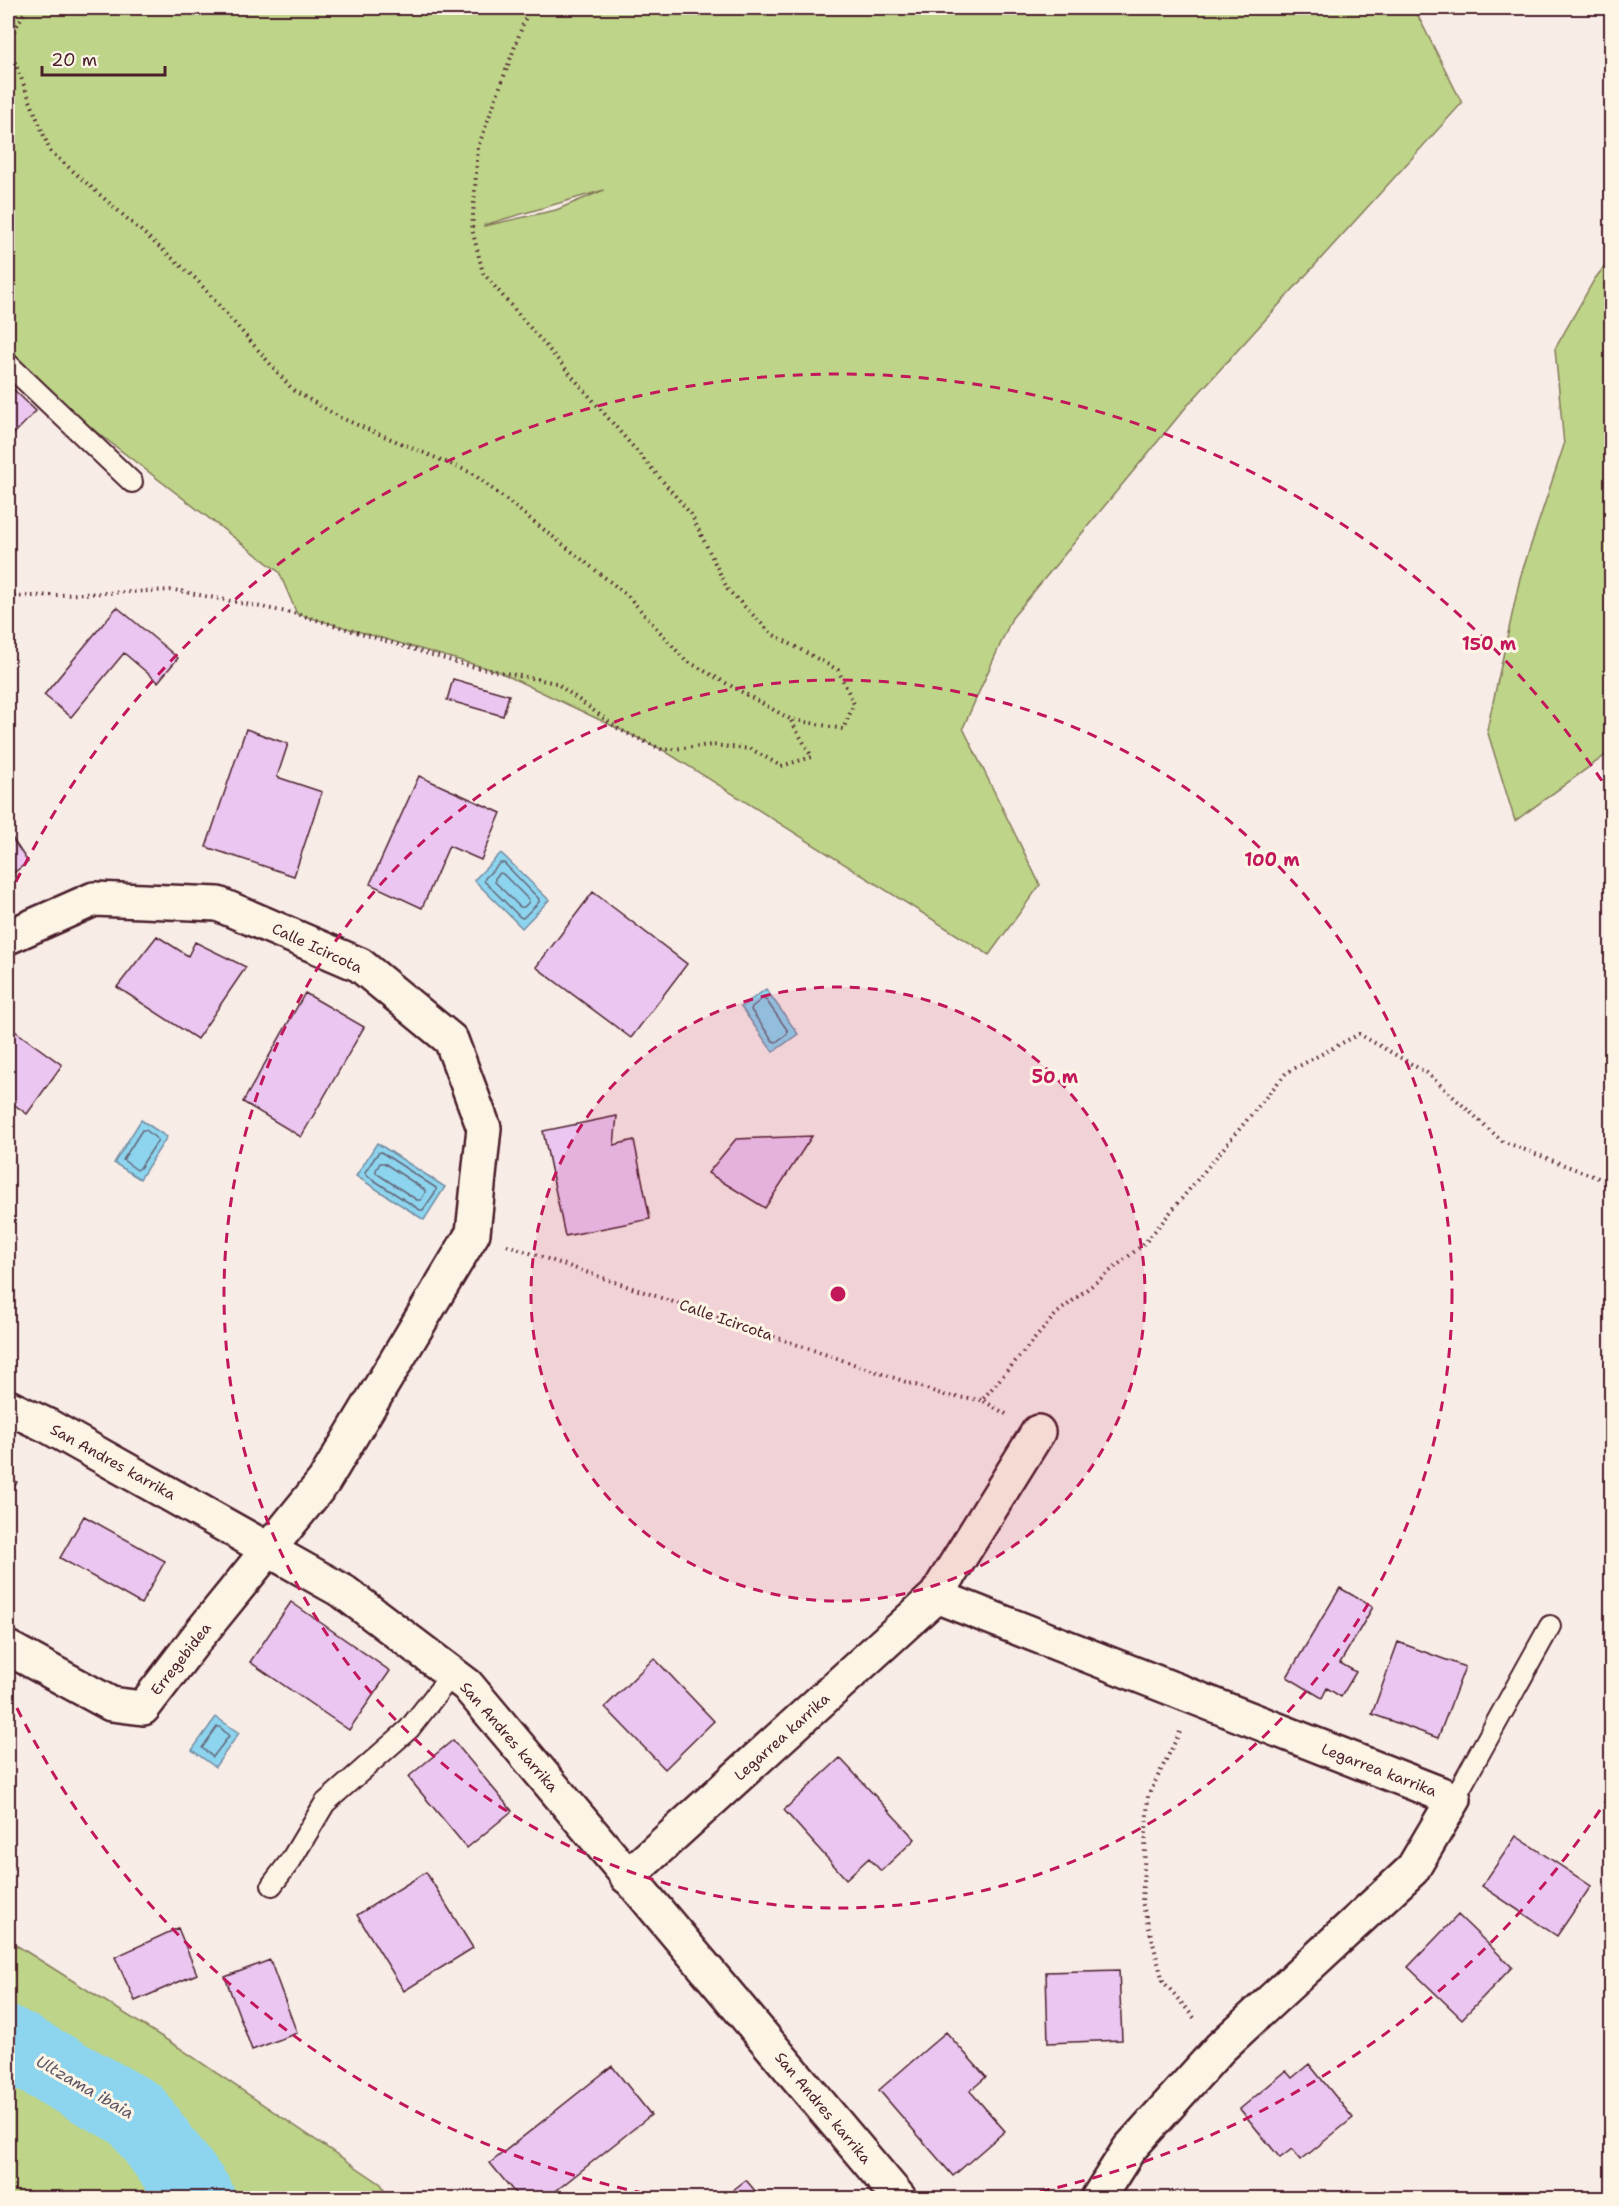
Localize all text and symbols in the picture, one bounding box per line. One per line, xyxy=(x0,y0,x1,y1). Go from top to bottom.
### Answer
scale bar xyxy=(42,39,165,77)
text: 20 m xyxy=(51,48,97,72)
text: 150 m xyxy=(1462,632,1517,656)
text: 100 m xyxy=(1244,848,1300,872)
street label: Calle Icircota xyxy=(269,918,366,978)
text: 50 m xyxy=(1032,1065,1079,1089)
centre of rings xyxy=(828,1284,848,1304)
street label: Calle Icircota xyxy=(677,1295,776,1346)
street label: San Andres karrika xyxy=(47,1419,180,1505)
street label: Erregebidea xyxy=(146,1618,216,1700)
street label: San Andres karrika xyxy=(455,1678,563,1797)
street label: Legarrea karrika xyxy=(730,1688,835,1785)
street label: Legarrea karrika xyxy=(1318,1739,1440,1801)
street label: San Andres karrika xyxy=(770,2048,876,2169)
water label: Ultzama ibaia xyxy=(32,2051,138,2123)

